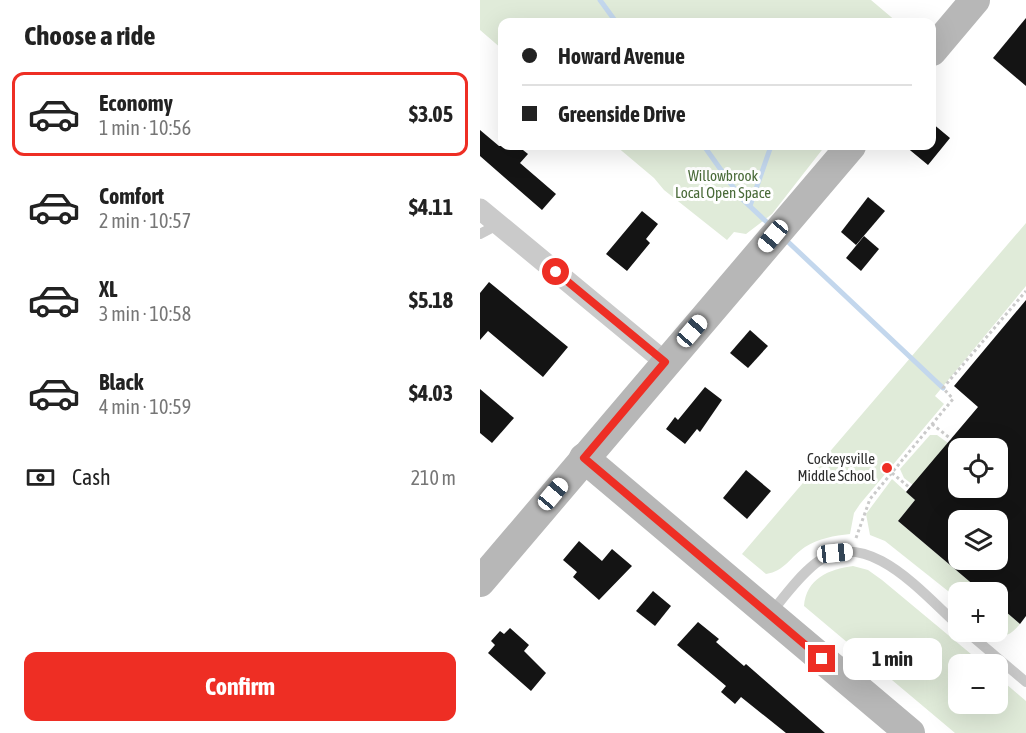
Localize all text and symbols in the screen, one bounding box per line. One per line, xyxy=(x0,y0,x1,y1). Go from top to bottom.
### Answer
text: Choose a ride xyxy=(24,20,156,51)
text: Howard Avenue xyxy=(558,43,685,69)
icon: car xyxy=(27,87,81,141)
text: Economy xyxy=(99,90,173,116)
text: $3.05 xyxy=(409,101,453,127)
text: Greenside Drive xyxy=(558,101,686,127)
text: 1 min · 10:56 xyxy=(99,116,191,139)
park label: Willowbrook Local Open Space xyxy=(675,167,771,201)
icon: car xyxy=(27,180,81,234)
text: Comfort xyxy=(99,183,164,209)
text: $4.11 xyxy=(409,194,453,220)
text: 2 min · 10:57 xyxy=(99,209,191,232)
car xyxy=(755,216,791,256)
route start xyxy=(542,258,569,285)
icon: car xyxy=(27,273,81,327)
text: XL xyxy=(99,276,117,302)
text: $5.18 xyxy=(409,287,453,313)
text: 3 min · 10:58 xyxy=(99,302,191,325)
car xyxy=(673,312,711,350)
icon: car xyxy=(27,366,81,420)
text: Black xyxy=(99,369,143,395)
text: $4.03 xyxy=(409,380,453,406)
text: 4 min · 10:59 xyxy=(99,395,191,418)
map controls xyxy=(948,438,1008,714)
button: locate xyxy=(948,438,1008,498)
place label: Cockeysville Middle School xyxy=(797,450,875,484)
icon: cash xyxy=(24,461,57,494)
marker: Cockeysville Middle School xyxy=(880,461,894,475)
text: Cash xyxy=(72,464,111,490)
text: 210 m xyxy=(411,466,456,489)
car xyxy=(535,474,571,514)
button: layers xyxy=(948,510,1008,570)
car xyxy=(816,542,854,564)
button: + xyxy=(948,582,1008,642)
callout: 1 min xyxy=(843,638,942,680)
route end xyxy=(808,645,835,672)
text: 1 min xyxy=(872,647,913,670)
button: Confirm xyxy=(24,652,456,721)
button: − xyxy=(948,654,1008,714)

